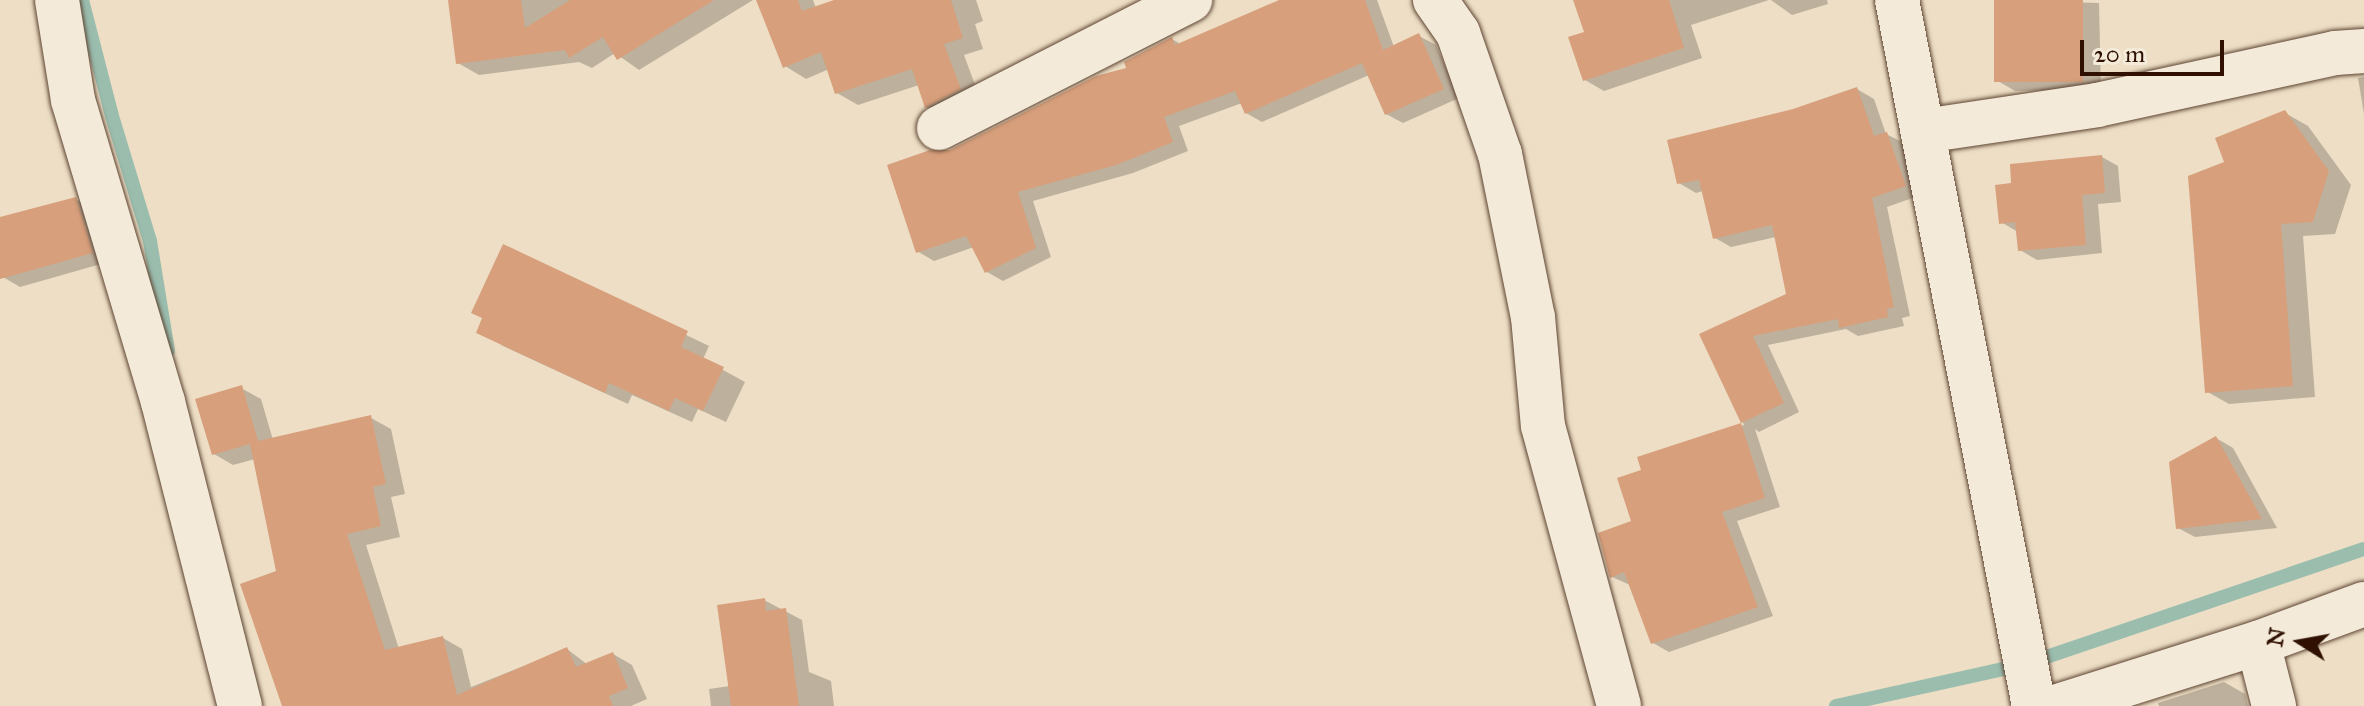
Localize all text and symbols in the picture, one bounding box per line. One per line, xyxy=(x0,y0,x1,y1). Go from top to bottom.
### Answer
scale bar xyxy=(2084,24,2228,74)
text: 20 m xyxy=(2094,39,2145,69)
north arrow xyxy=(2260,602,2340,682)
text: N xyxy=(2261,626,2291,649)

